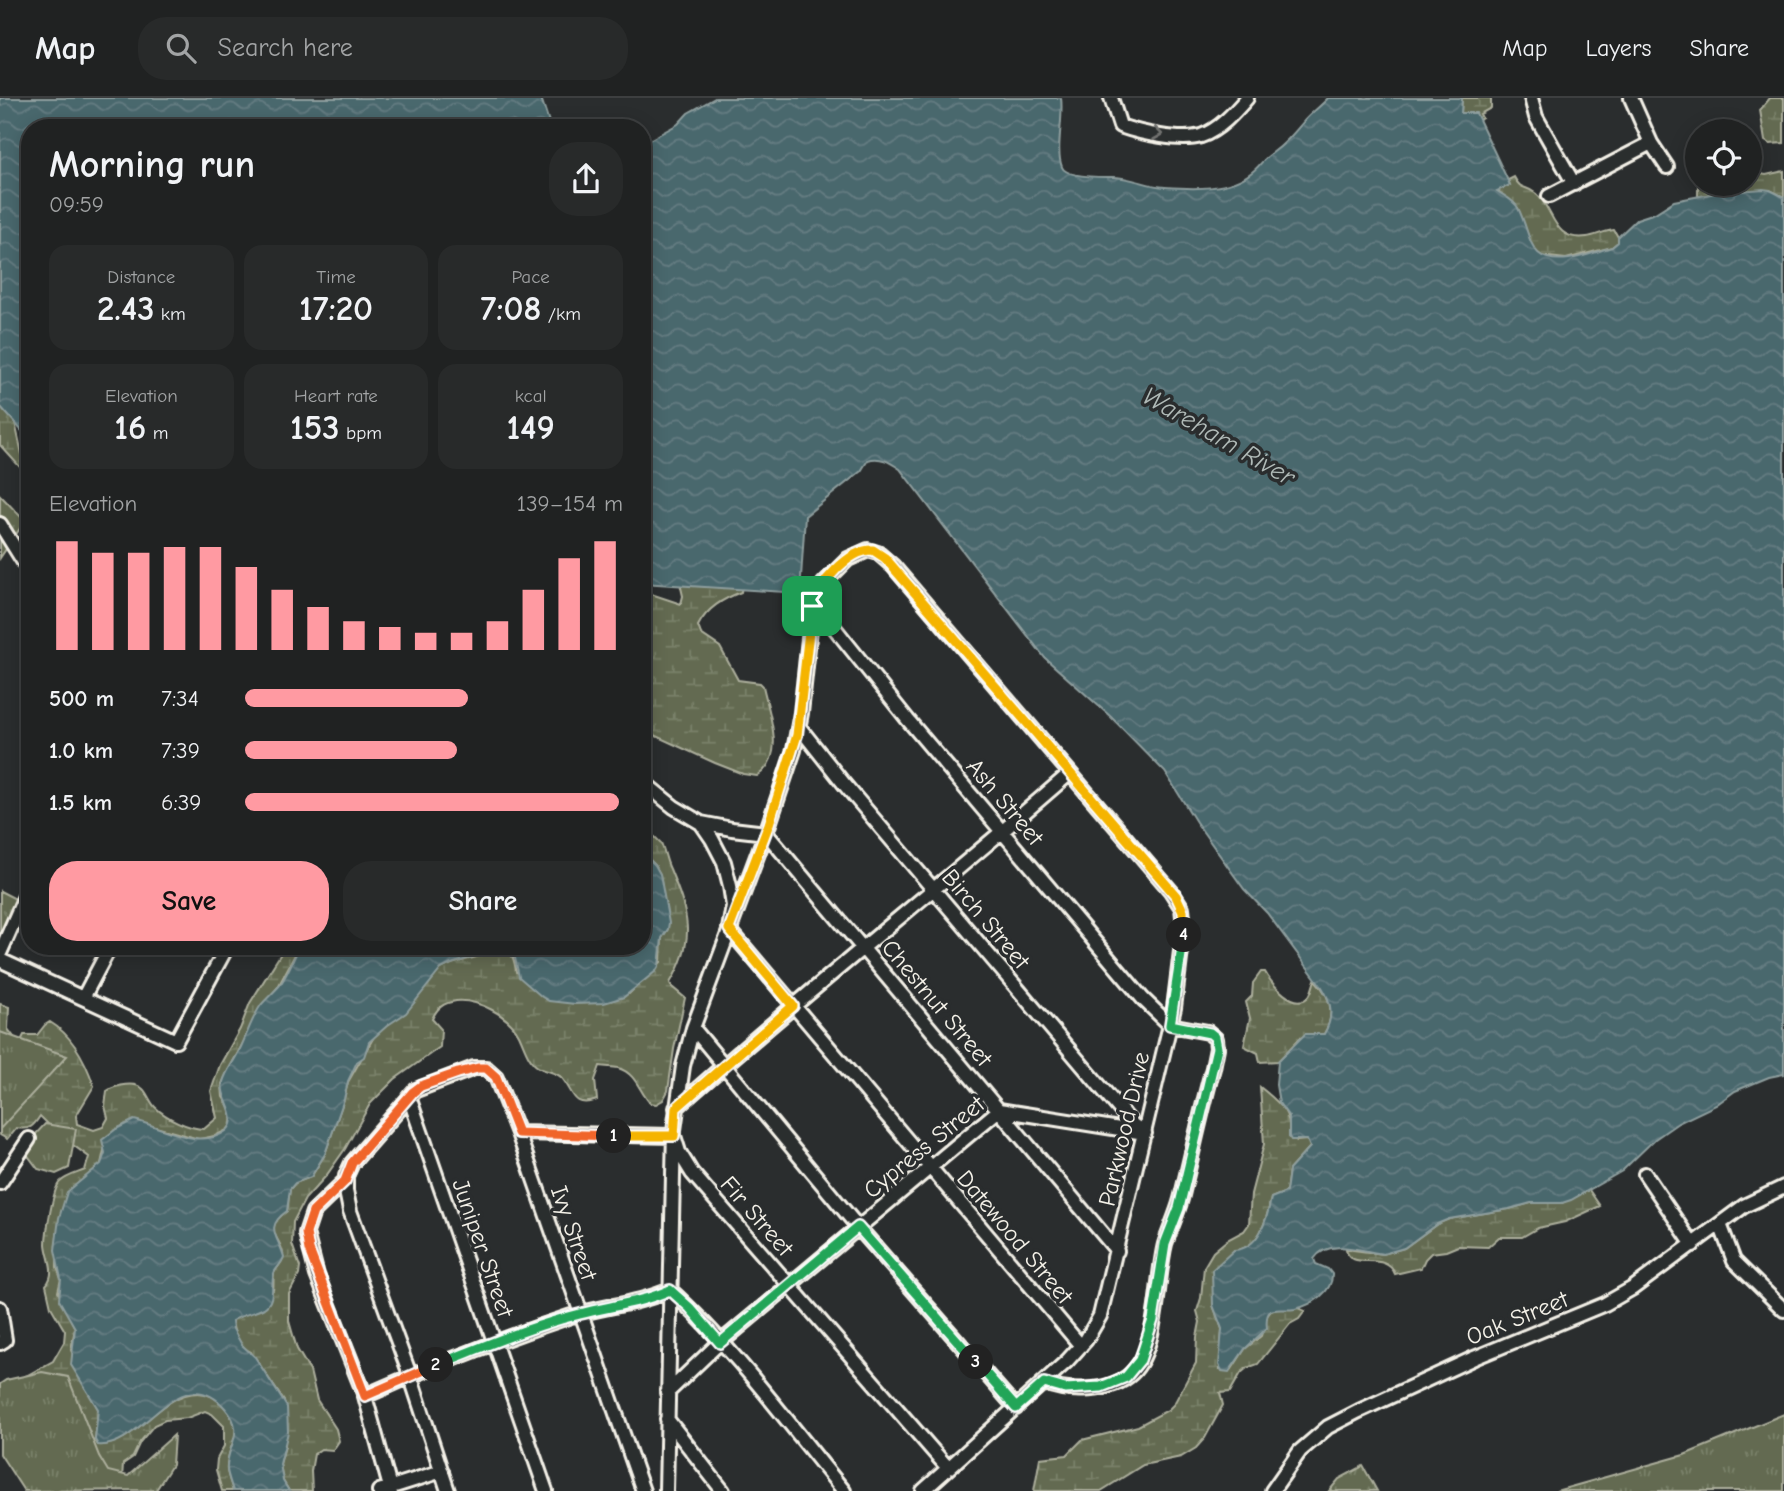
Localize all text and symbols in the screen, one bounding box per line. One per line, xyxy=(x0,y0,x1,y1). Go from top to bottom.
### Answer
search box xyxy=(138,17,628,80)
text: Map xyxy=(35,29,96,67)
icon: search xyxy=(162,29,200,67)
text: Search here xyxy=(218,33,353,63)
text: Map xyxy=(1502,34,1548,62)
text: Layers xyxy=(1586,34,1651,62)
text: Share xyxy=(1689,34,1749,62)
map controls xyxy=(1685,119,1762,196)
button: locate xyxy=(1685,119,1762,196)
one-way arrow xyxy=(1152,127,1164,142)
button: share xyxy=(549,142,623,216)
text: Morning run xyxy=(49,143,255,187)
text: 09:59 xyxy=(49,191,104,218)
text: Distance xyxy=(107,266,175,288)
text: Time xyxy=(316,266,356,288)
text: Pace xyxy=(512,266,550,288)
text: 2.43 xyxy=(97,288,154,329)
text: 17:20 xyxy=(299,288,373,329)
text: 7:08 xyxy=(480,288,541,329)
text: km xyxy=(154,303,186,325)
text: /km xyxy=(541,303,581,325)
water label: Wareham River xyxy=(1137,381,1301,493)
text: Elevation xyxy=(105,385,178,407)
text: Heart rate xyxy=(294,385,378,407)
text: kcal xyxy=(515,385,547,407)
text: 16 xyxy=(114,407,146,448)
text: 153 xyxy=(290,407,340,448)
text: 149 xyxy=(507,407,555,448)
text: m xyxy=(146,422,168,444)
text: bpm xyxy=(340,422,382,444)
text: Elevation xyxy=(49,490,137,517)
text: 139–154 m xyxy=(517,490,623,517)
pin xyxy=(782,576,842,636)
icon: arrive xyxy=(793,587,831,625)
text: 500 m xyxy=(49,685,114,712)
text: 7:34 xyxy=(161,685,199,712)
text: 1.0 km xyxy=(49,737,113,764)
text: 7:39 xyxy=(161,737,200,764)
street label: Ash Street xyxy=(961,753,1050,852)
text: 1.5 km xyxy=(49,789,112,816)
text: 6:39 xyxy=(161,789,201,816)
button: Save xyxy=(49,861,329,941)
button: Share xyxy=(343,861,623,941)
street label: Birch Street xyxy=(936,863,1037,975)
pin: 4 xyxy=(1166,918,1202,952)
text: 4 xyxy=(1179,923,1188,945)
street label: Chestnut Street xyxy=(876,934,999,1073)
street label: Parkwood Drive xyxy=(1093,1049,1155,1209)
street label: Cypress Street xyxy=(858,1089,991,1204)
pin: 1 xyxy=(596,1118,632,1154)
text: 1 xyxy=(610,1124,617,1146)
street label: Datewood Street xyxy=(951,1164,1080,1310)
street label: Fir Street xyxy=(715,1170,800,1263)
street label: Juniper Street xyxy=(446,1175,520,1322)
street label: Ivy Street xyxy=(545,1182,604,1285)
street label: Oak Street xyxy=(1462,1284,1573,1351)
pin: 3 xyxy=(958,1344,993,1380)
pin: 2 xyxy=(418,1348,453,1382)
text: 3 xyxy=(971,1350,980,1372)
text: 2 xyxy=(431,1353,440,1375)

